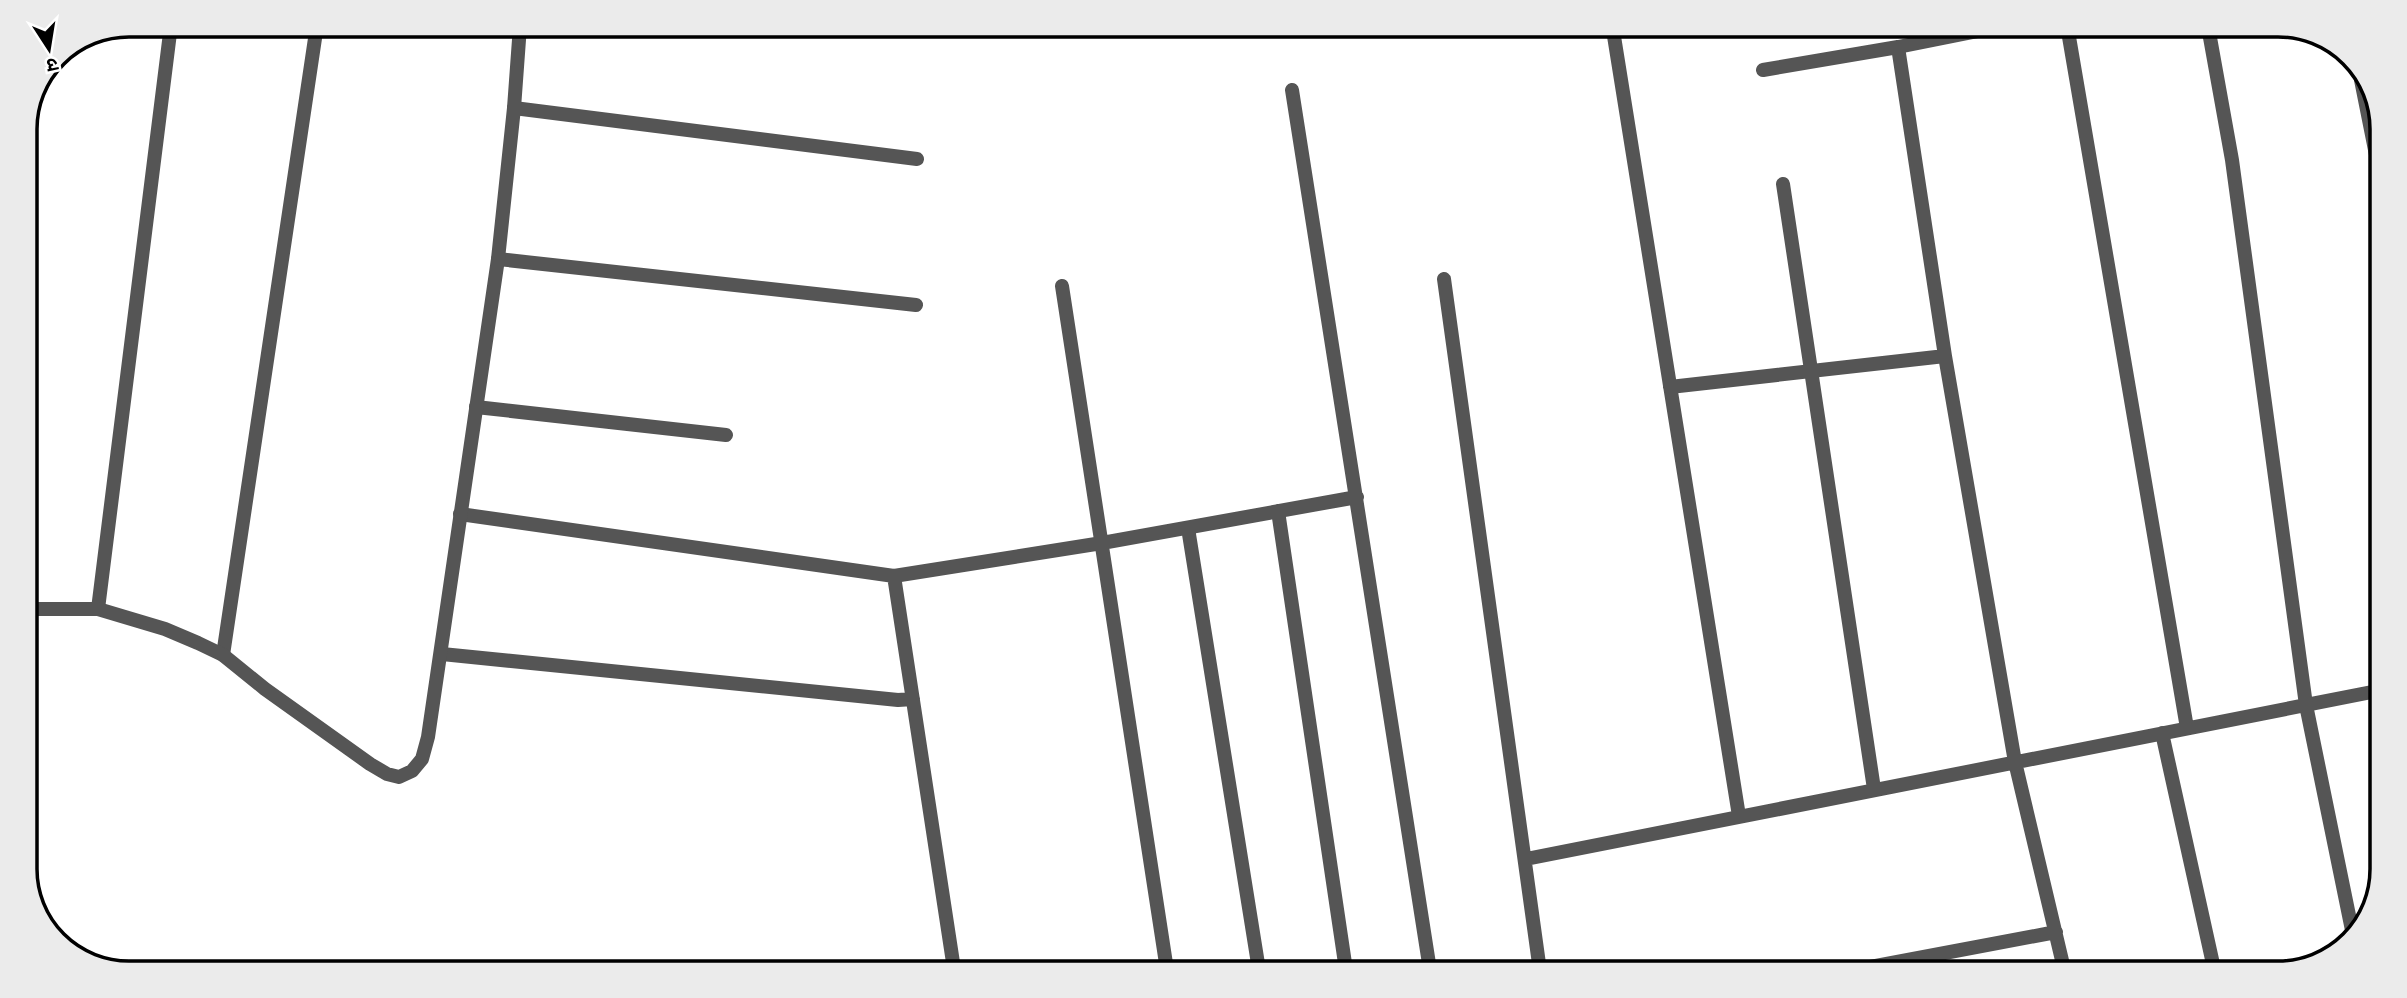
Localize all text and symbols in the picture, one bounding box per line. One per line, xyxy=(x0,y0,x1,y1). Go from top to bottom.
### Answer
north arrow xyxy=(14,14,84,84)
text: उ xyxy=(44,53,60,78)

